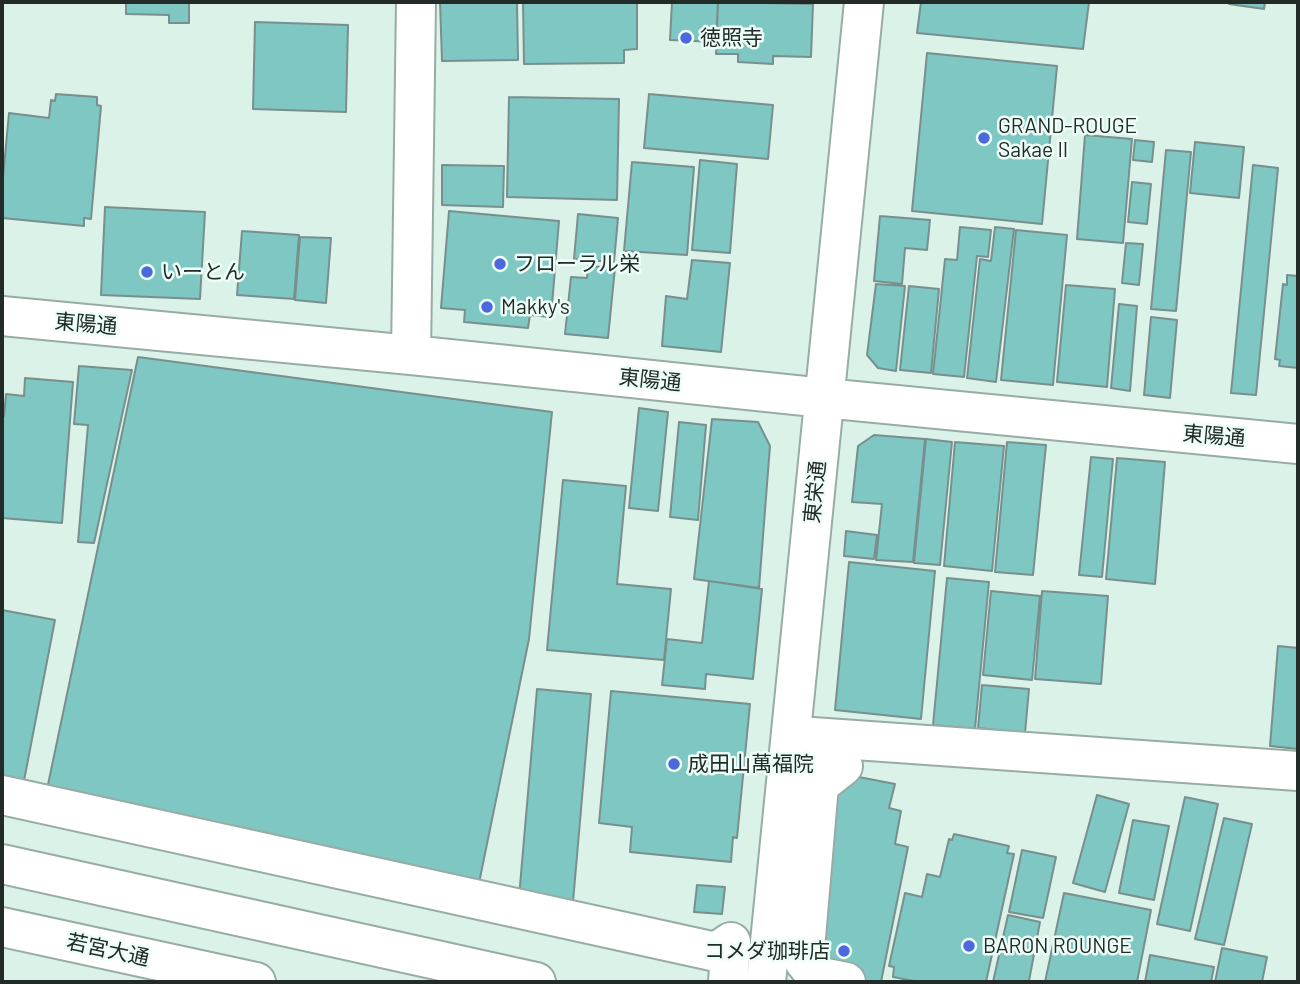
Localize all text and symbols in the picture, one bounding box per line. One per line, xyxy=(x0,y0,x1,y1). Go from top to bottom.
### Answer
place label: 徳照寺 xyxy=(700,25,763,51)
marker: 徳照寺 xyxy=(678,30,694,46)
place label: GRAND-ROUGE Sakae II xyxy=(998,113,1137,163)
marker: GRAND-ROUGE Sakae II xyxy=(976,130,992,146)
place label: フローラル栄 xyxy=(514,251,640,277)
marker: フローラル栄 xyxy=(492,256,508,272)
place label: いーとん xyxy=(161,259,245,285)
marker: いーとん xyxy=(139,264,155,280)
place label: Makky's xyxy=(501,294,570,320)
marker: Makky's xyxy=(479,299,495,315)
street label: 東陽通 xyxy=(54,309,118,339)
street label: 東陽通 xyxy=(617,364,683,396)
street label: 東陽通 xyxy=(1182,421,1246,451)
street label: 東栄通 xyxy=(799,459,831,525)
place label: 成田山萬福院 xyxy=(688,751,814,777)
marker: 成田山萬福院 xyxy=(666,756,682,772)
street label: 若宮大通 xyxy=(64,929,152,971)
place label: BARON ROUNGE xyxy=(983,933,1132,959)
place label: コメダ珈琲店 xyxy=(704,938,830,964)
marker: BARON ROUNGE xyxy=(961,938,977,954)
marker: コメダ珈琲店 xyxy=(836,943,852,959)

